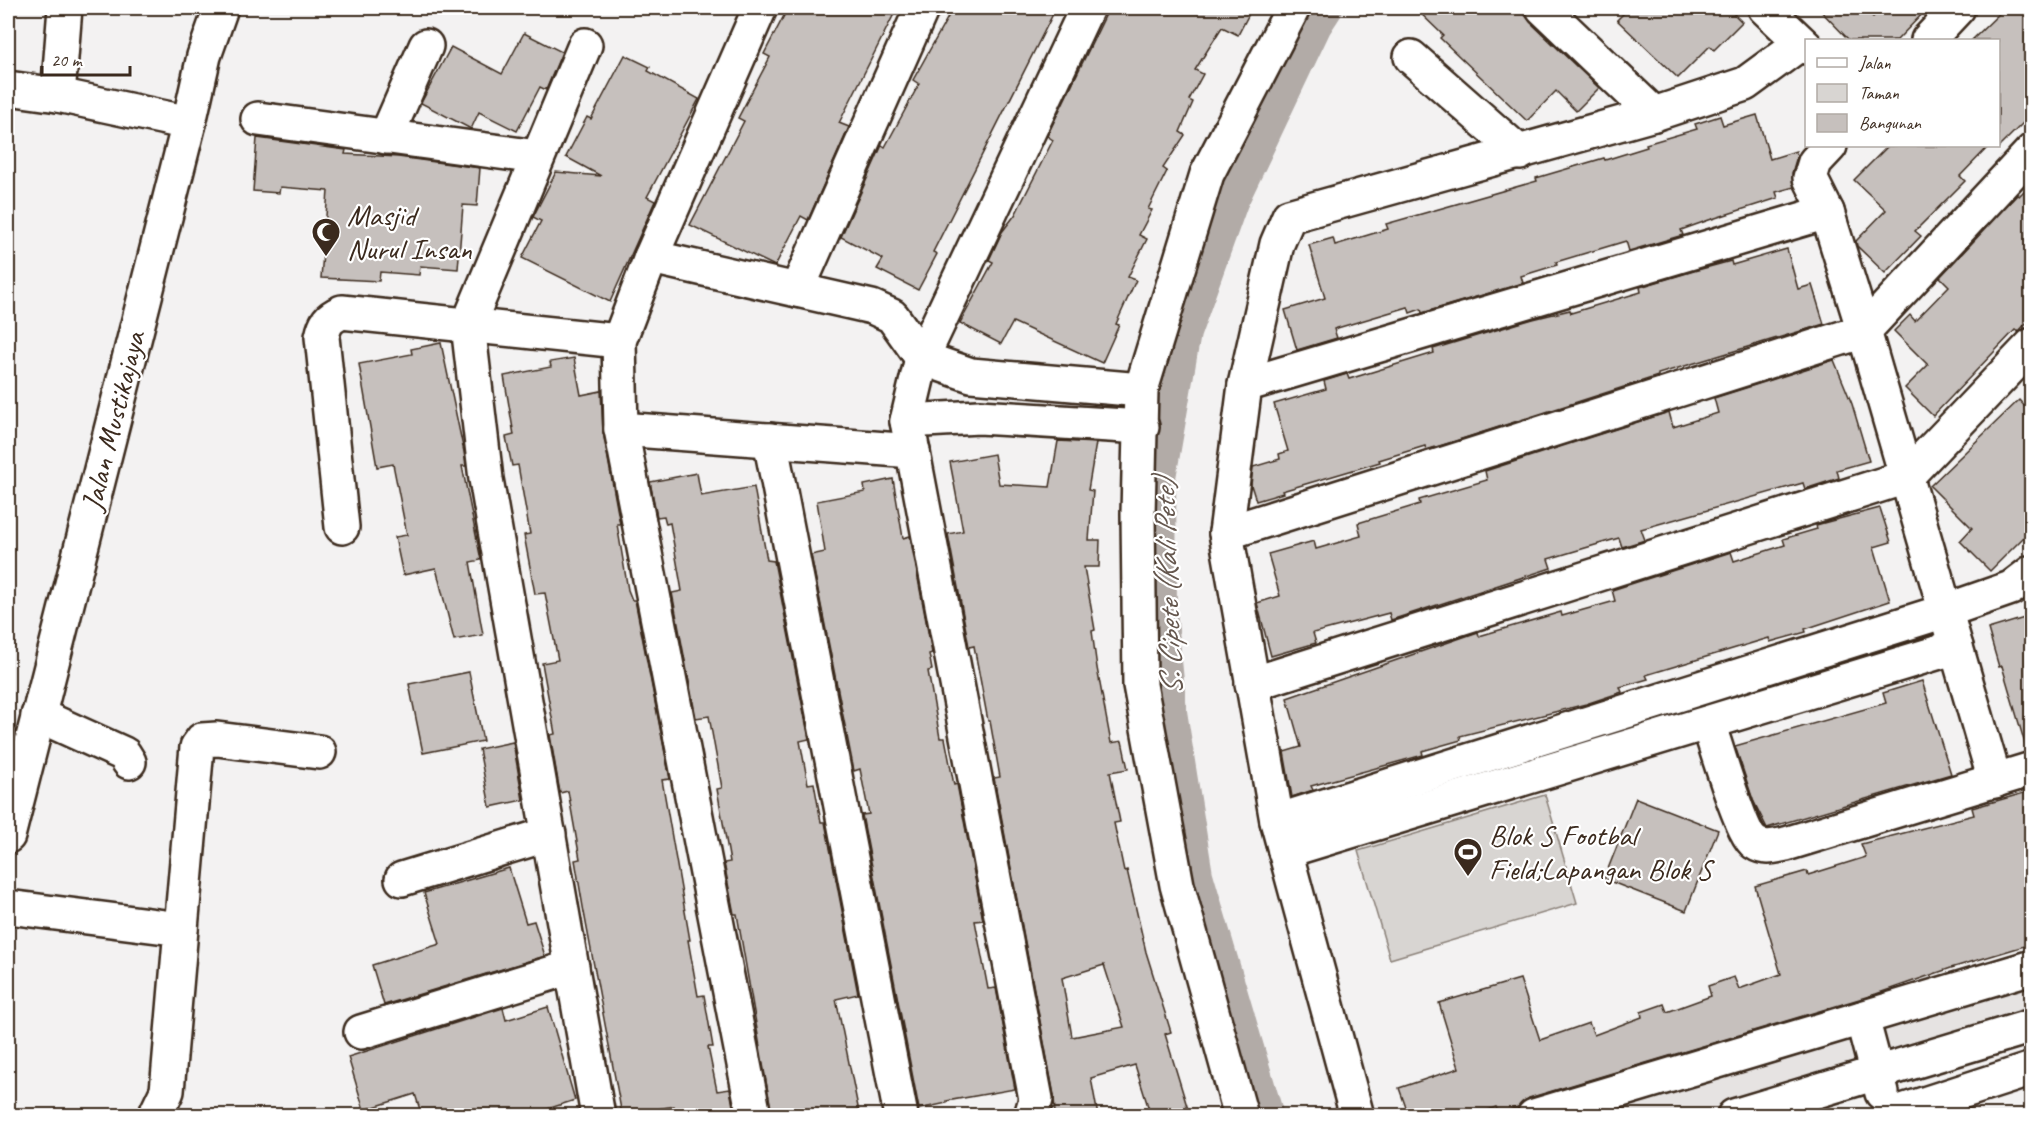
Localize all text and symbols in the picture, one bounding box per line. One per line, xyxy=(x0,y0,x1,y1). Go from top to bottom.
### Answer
scale bar xyxy=(42,39,130,77)
legend xyxy=(1805,39,2000,147)
text: 20 m xyxy=(51,49,84,71)
text: Jalan xyxy=(1858,52,1891,74)
text: Taman xyxy=(1859,82,1900,104)
text: Bangunan xyxy=(1859,112,1922,134)
place label: Masjid Nurul Insan xyxy=(347,196,472,268)
mosque icon: Masjid Nurul Insan xyxy=(310,216,342,258)
street label: Jalan Mustikajaya xyxy=(72,326,154,516)
water label: S. Cipete (Kali Pete) xyxy=(1143,472,1192,696)
place label: Blok S Footbal Field;Lapangan Blok S xyxy=(1489,816,1715,888)
sports icon: Blok S Footbal Field;Lapangan Blok S xyxy=(1452,836,1484,878)

